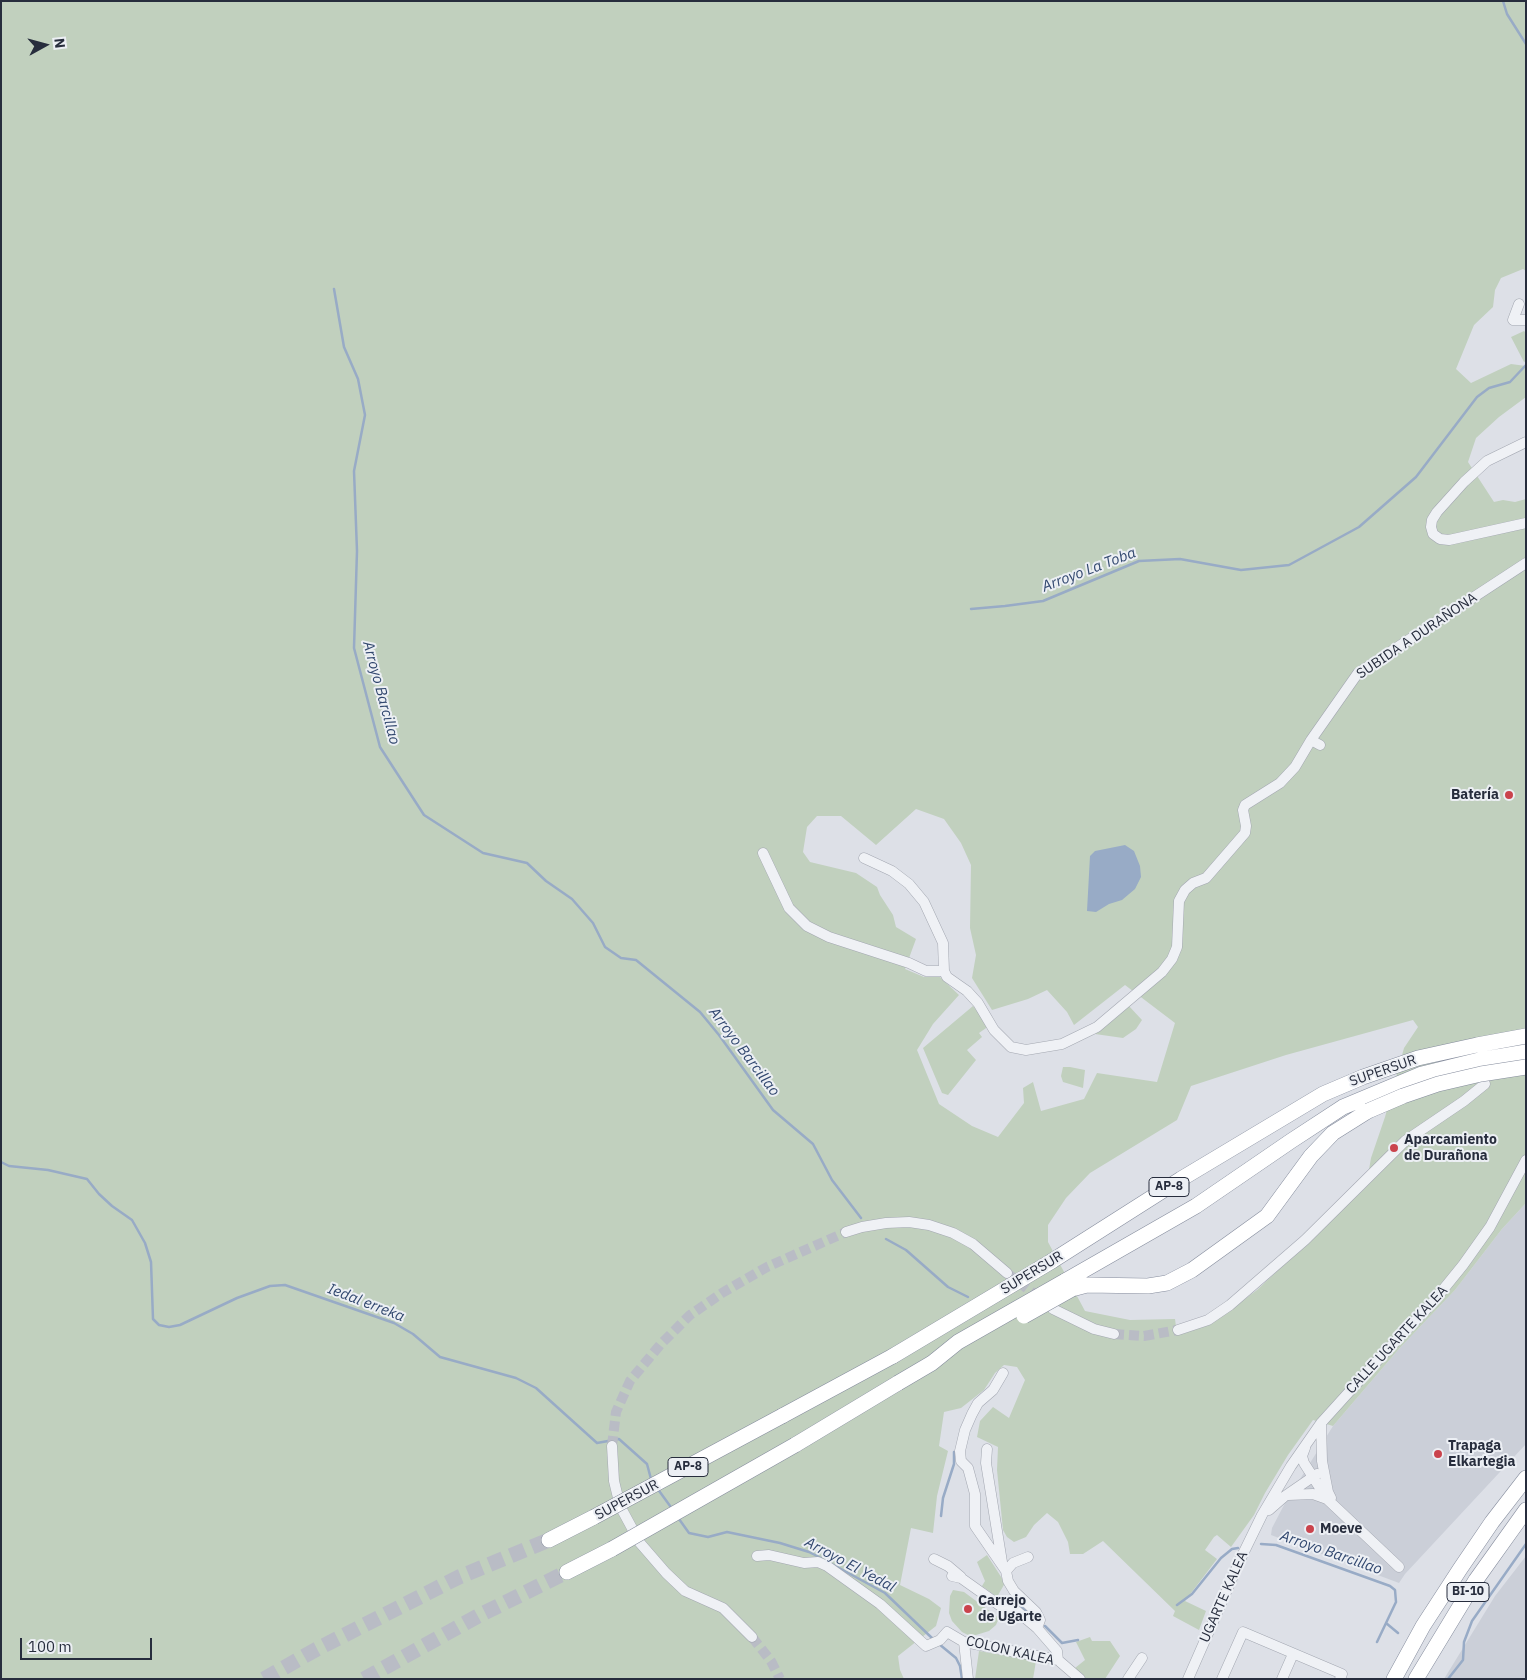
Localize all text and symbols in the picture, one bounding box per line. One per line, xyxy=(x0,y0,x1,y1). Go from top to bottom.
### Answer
north arrow xyxy=(20,20,70,70)
text: N xyxy=(50,37,69,49)
water label: Arroyo La Toba xyxy=(1039,544,1139,596)
street label: SUBIDA A DURAÑONA xyxy=(1354,589,1480,683)
water label: Arroyo Barcillao xyxy=(359,639,403,747)
place label: Batería xyxy=(1451,787,1499,803)
marker: Batería xyxy=(1503,789,1515,801)
water label: Arroyo Barcillao xyxy=(705,1004,783,1100)
street label: SUPERSUR xyxy=(1347,1052,1419,1090)
place label: Aparcamiento de Durañona xyxy=(1404,1132,1497,1164)
marker: Aparcamiento de Durañona xyxy=(1388,1142,1400,1154)
road number: AP-8 xyxy=(1149,1178,1189,1196)
street label: SUPERSUR xyxy=(998,1248,1066,1298)
water label: Iedal erreka xyxy=(325,1280,407,1326)
street label: CALLE UGARTE KALEA xyxy=(1343,1283,1451,1397)
place label: Trapaga Elkartegia xyxy=(1448,1438,1515,1470)
marker: Trapaga Elkartegia xyxy=(1432,1448,1444,1460)
road number: AP-8 xyxy=(668,1458,708,1476)
street label: SUPERSUR xyxy=(592,1476,662,1524)
place label: Moeve xyxy=(1320,1521,1362,1537)
marker: Moeve xyxy=(1304,1523,1316,1535)
water label: Arroyo Barcillao xyxy=(1278,1527,1384,1579)
water label: Arroyo El Yedal xyxy=(802,1534,898,1596)
street label: UGARTE KALEA xyxy=(1196,1549,1252,1645)
road number: BI-10 xyxy=(1447,1582,1489,1601)
place label: Carrejo de Ugarte xyxy=(978,1593,1042,1625)
marker: Carrejo de Ugarte xyxy=(962,1603,974,1615)
scale bar xyxy=(22,1628,155,1660)
street label: COLON KALEA xyxy=(964,1633,1056,1669)
text: 100 m xyxy=(28,1637,72,1656)

